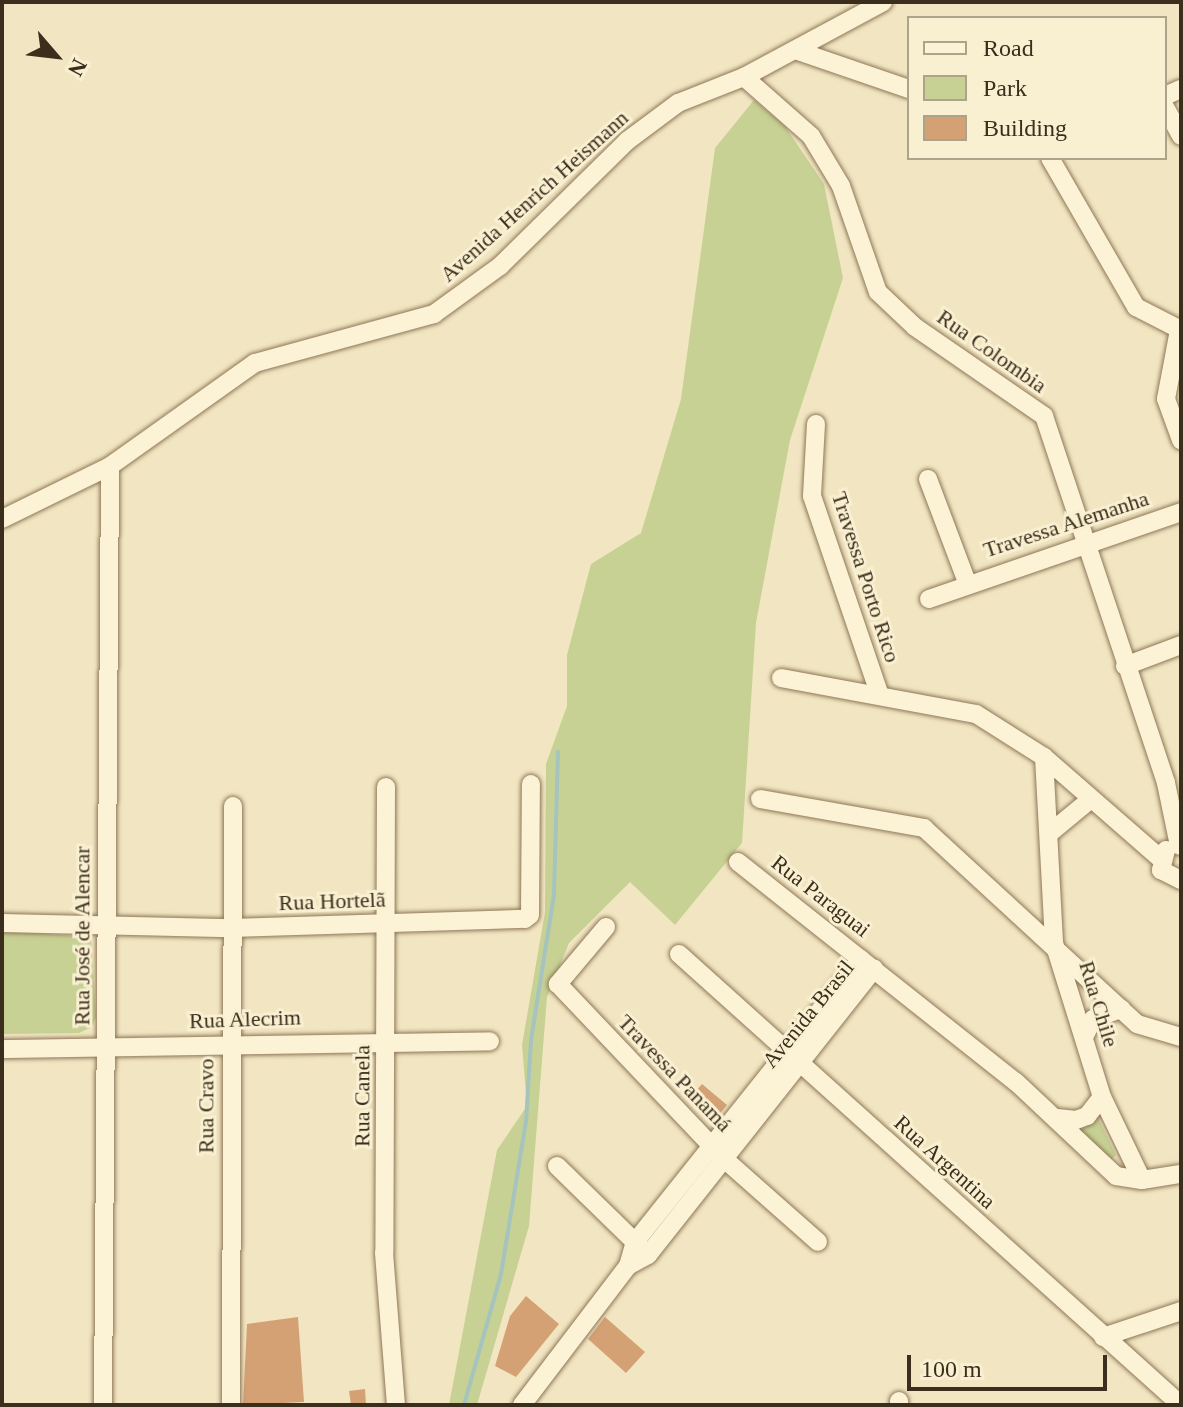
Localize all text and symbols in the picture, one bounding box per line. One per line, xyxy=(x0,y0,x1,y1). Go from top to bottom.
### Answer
north arrow xyxy=(16,16,96,96)
legend xyxy=(907,16,1167,160)
text: Road xyxy=(983,35,1034,61)
text: N xyxy=(63,55,92,80)
text: Park xyxy=(983,75,1027,101)
street label: Avenida Henrich Heismann xyxy=(435,105,633,287)
text: Building xyxy=(983,115,1067,141)
street label: Rua Colombia xyxy=(932,304,1052,398)
street label: Travessa Alemanha xyxy=(980,485,1152,563)
street label: Travessa Porto Rico xyxy=(826,488,906,666)
street label: Rua José de Alencar xyxy=(69,846,95,1026)
street label: Rua Paraguai xyxy=(766,849,876,943)
street label: Rua Hortelã xyxy=(278,886,386,916)
street label: Avenida Brasil xyxy=(757,955,859,1073)
street label: Rua Chile xyxy=(1073,958,1125,1050)
street label: Rua Alecrim xyxy=(188,1004,302,1034)
street label: Travessa Panamá xyxy=(613,1009,737,1137)
street label: Rua Canela xyxy=(349,1045,375,1147)
street label: Rua Cravo xyxy=(193,1059,219,1153)
street label: Rua Argentina xyxy=(888,1109,1002,1215)
scale bar xyxy=(911,1339,1111,1389)
text: 100 m xyxy=(921,1356,982,1382)

